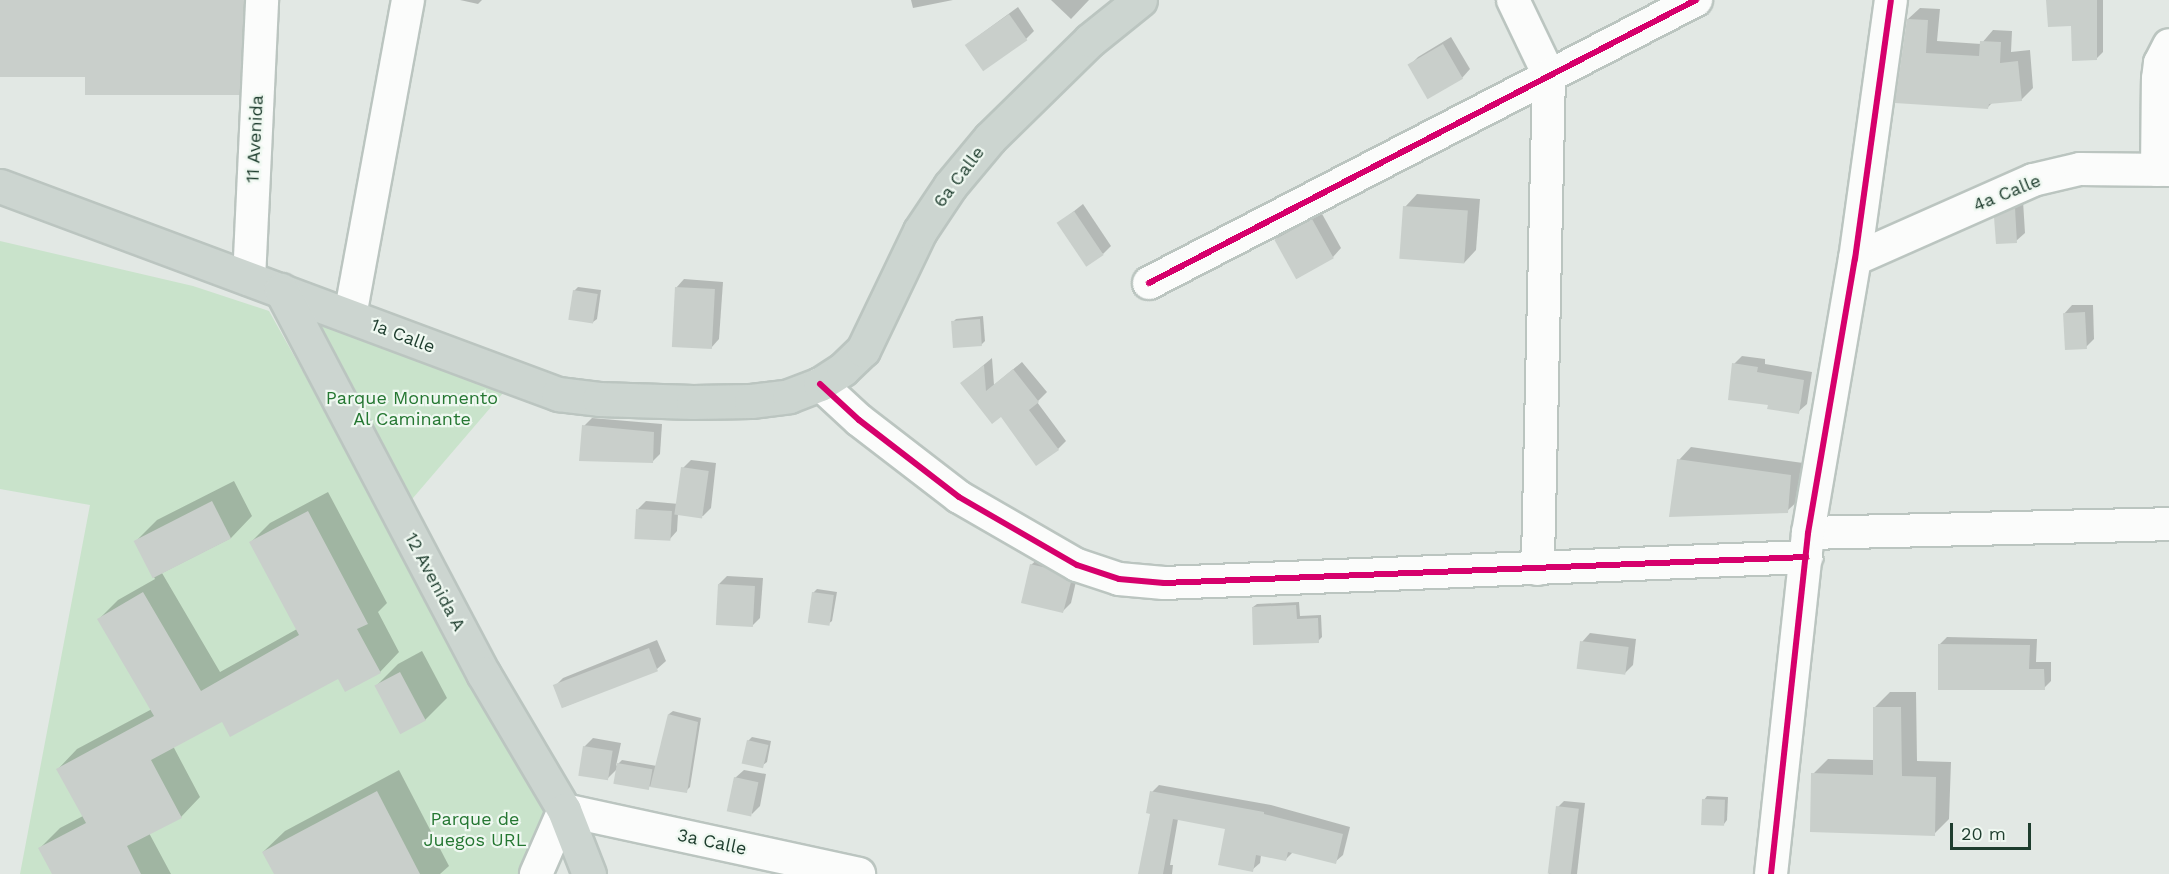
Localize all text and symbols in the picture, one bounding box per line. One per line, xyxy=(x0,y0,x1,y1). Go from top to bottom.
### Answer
street label: 11 Avenida xyxy=(242,94,268,184)
street label: 6a Calle xyxy=(929,142,989,212)
street label: 4a Calle xyxy=(1970,170,2044,216)
street label: 1a Calle xyxy=(368,314,438,358)
park label: Parque Monumento Al Caminante xyxy=(326,388,498,430)
street label: 12 Avenida A xyxy=(400,528,470,636)
park label: Parque de Juegos URL xyxy=(424,809,526,852)
scale bar xyxy=(1953,811,2034,849)
text: 20 m xyxy=(1961,823,2006,844)
street label: 3a Calle xyxy=(675,824,749,860)

